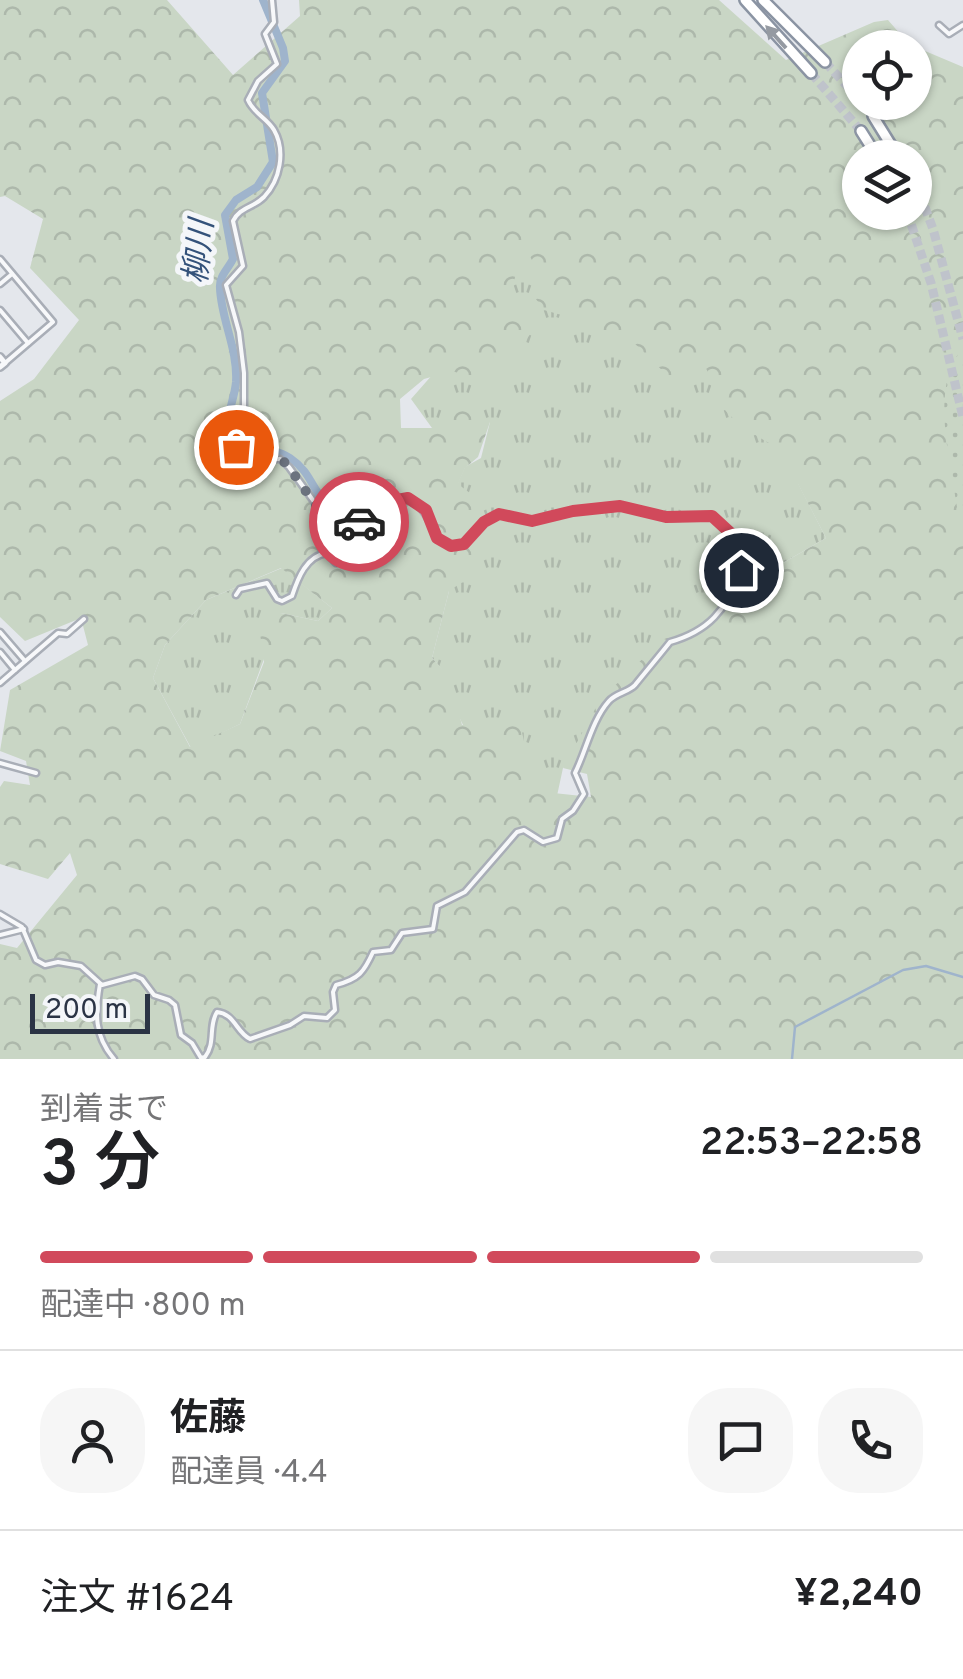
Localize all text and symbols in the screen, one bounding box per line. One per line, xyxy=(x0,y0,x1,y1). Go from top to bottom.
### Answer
one-way arrow xyxy=(766,25,788,50)
map controls xyxy=(842,30,932,230)
button: locate xyxy=(842,30,932,120)
button: layers xyxy=(842,140,932,230)
water label: 柳川 xyxy=(178,215,225,286)
pin xyxy=(194,405,279,490)
icon: bag xyxy=(209,420,264,475)
courier xyxy=(309,472,409,572)
icon: car xyxy=(332,495,387,550)
pin xyxy=(699,528,784,613)
icon: home xyxy=(714,543,769,598)
scale bar xyxy=(30,989,150,1034)
text: 200 m xyxy=(45,993,128,1029)
text: 到着まで xyxy=(40,1091,168,1131)
text: 22:53–22:58 xyxy=(700,1120,923,1169)
text: 3 分 xyxy=(40,1127,160,1209)
text: 配達中 · 800 m xyxy=(40,1287,246,1327)
button: person xyxy=(40,1388,145,1493)
button: chat xyxy=(688,1388,793,1493)
button: phone xyxy=(818,1388,923,1493)
text: 佐藤 xyxy=(170,1396,246,1445)
text: 配達員 · 4.4 xyxy=(170,1454,328,1494)
text: ¥2,240 xyxy=(795,1571,923,1620)
text: 注文 #1624 xyxy=(40,1576,234,1625)

